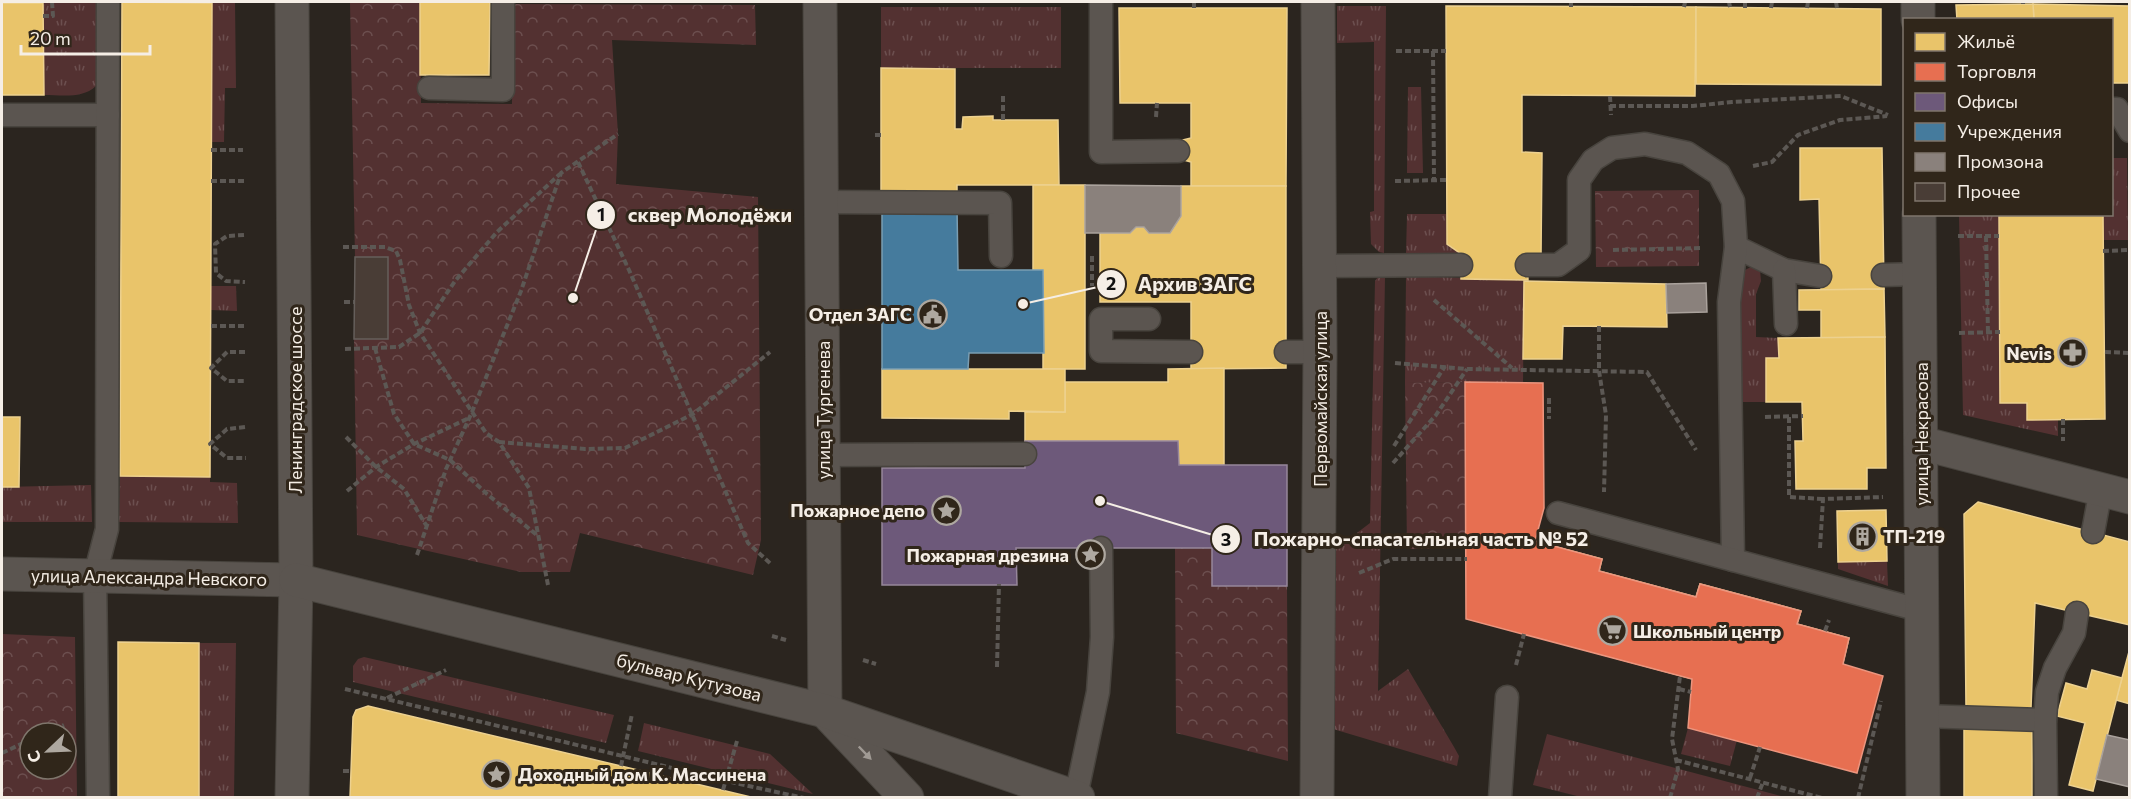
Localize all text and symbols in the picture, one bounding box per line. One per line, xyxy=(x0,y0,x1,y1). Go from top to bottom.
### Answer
scale bar xyxy=(21,18,150,56)
legend xyxy=(1903,18,2113,216)
text: 20 m xyxy=(30,27,71,49)
text: Жильё xyxy=(1957,30,2015,52)
text: Торговля xyxy=(1957,60,2036,82)
text: Офисы xyxy=(1957,90,2018,112)
text: Учреждения xyxy=(1957,120,2062,142)
text: Промзона xyxy=(1957,150,2044,172)
text: Прочее xyxy=(1957,180,2020,202)
callout: сквер Молодёжи xyxy=(586,196,804,234)
text: сквер Молодёжи xyxy=(628,202,792,226)
text: 1 xyxy=(597,203,605,225)
callout: Архив ЗАГС xyxy=(1096,265,1264,303)
text: Архив ЗАГС xyxy=(1138,271,1252,295)
text: 2 xyxy=(1106,272,1116,294)
public building icon: Отдел ЗАГС xyxy=(917,298,949,330)
place label: Отдел ЗАГС xyxy=(809,303,912,325)
street label: Ленинградское шоссе xyxy=(284,307,306,493)
street label: Первомайская улица xyxy=(1309,311,1331,487)
pharmacy icon: Nevis xyxy=(2057,337,2089,369)
street label: улица Тургенева xyxy=(812,341,834,479)
place label: Nevis xyxy=(2006,342,2052,364)
street label: улица Некрасова xyxy=(1910,362,1932,506)
place icon: Пожарное депо xyxy=(930,494,962,526)
place label: Пожарное депо xyxy=(790,499,925,521)
callout: Пожарно-спасательная часть № 52 xyxy=(1211,520,1600,558)
building icon: ТП-219 xyxy=(1846,520,1878,552)
place label: ТП-219 xyxy=(1883,525,1945,547)
text: Пожарно-спасательная часть № 52 xyxy=(1254,526,1588,550)
text: 3 xyxy=(1221,528,1231,550)
place icon: Пожарная дрезина xyxy=(1074,539,1106,571)
place label: Пожарная дрезина xyxy=(907,544,1069,566)
street label: улица Александра Невского xyxy=(31,564,267,590)
supermarket icon: Школьный центр xyxy=(1596,615,1628,647)
place label: Школьный центр xyxy=(1633,620,1781,642)
street label: бульвар Кутузова xyxy=(614,648,764,706)
north arrow xyxy=(18,721,78,781)
one-way arrow xyxy=(858,746,872,761)
text: С xyxy=(23,748,45,766)
place icon: Доходный дом К. Массинена xyxy=(481,758,513,790)
place label: Доходный дом К. Массинена xyxy=(518,763,766,785)

